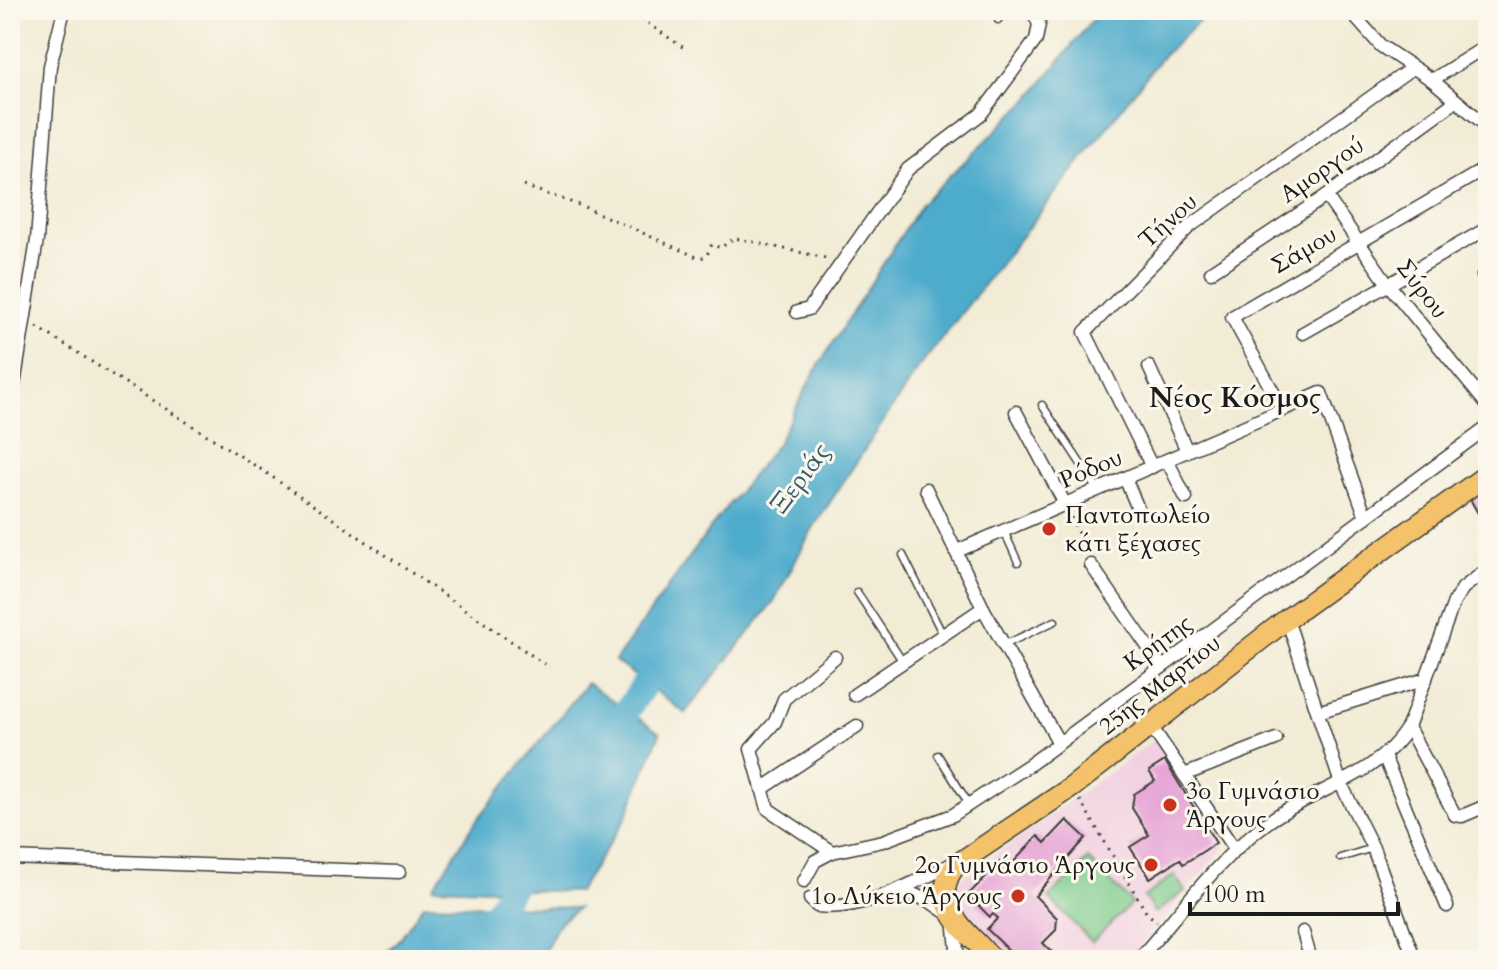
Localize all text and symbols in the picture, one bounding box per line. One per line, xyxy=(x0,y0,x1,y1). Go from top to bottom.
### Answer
street label: Αμοργού xyxy=(1273,129,1371,211)
street label: Τήνου xyxy=(1131,186,1205,256)
street label: Σάμου xyxy=(1265,218,1343,282)
street label: Σύρου xyxy=(1388,252,1456,326)
district label: Νέος Κόσμος xyxy=(1149,379,1321,417)
water label: Ξεριάς xyxy=(762,436,838,520)
street label: Ρόδου xyxy=(1054,441,1128,497)
place label: Παντοπωλείο κάτι ξέχασες xyxy=(1065,499,1210,560)
marker: Παντοπωλείο κάτι ξέχασες xyxy=(1040,520,1058,538)
street label: Κρήτης xyxy=(1117,607,1199,679)
street label: 25ης Μαρτίου xyxy=(1092,627,1228,743)
place label: 3ο Γυμνάσιο Άργους xyxy=(1186,775,1320,836)
marker: 3ο Γυμνάσιο Άργους xyxy=(1161,796,1179,814)
place label: 2ο Γυμνάσιο Άργους xyxy=(915,849,1135,882)
marker: 2ο Γυμνάσιο Άργους xyxy=(1142,856,1160,874)
scale bar xyxy=(1190,866,1398,916)
text: 100 m xyxy=(1202,878,1266,911)
place label: 1ο Λύκειο Άργους xyxy=(811,880,1002,913)
marker: 1ο Λύκειο Άργους xyxy=(1009,887,1027,905)

